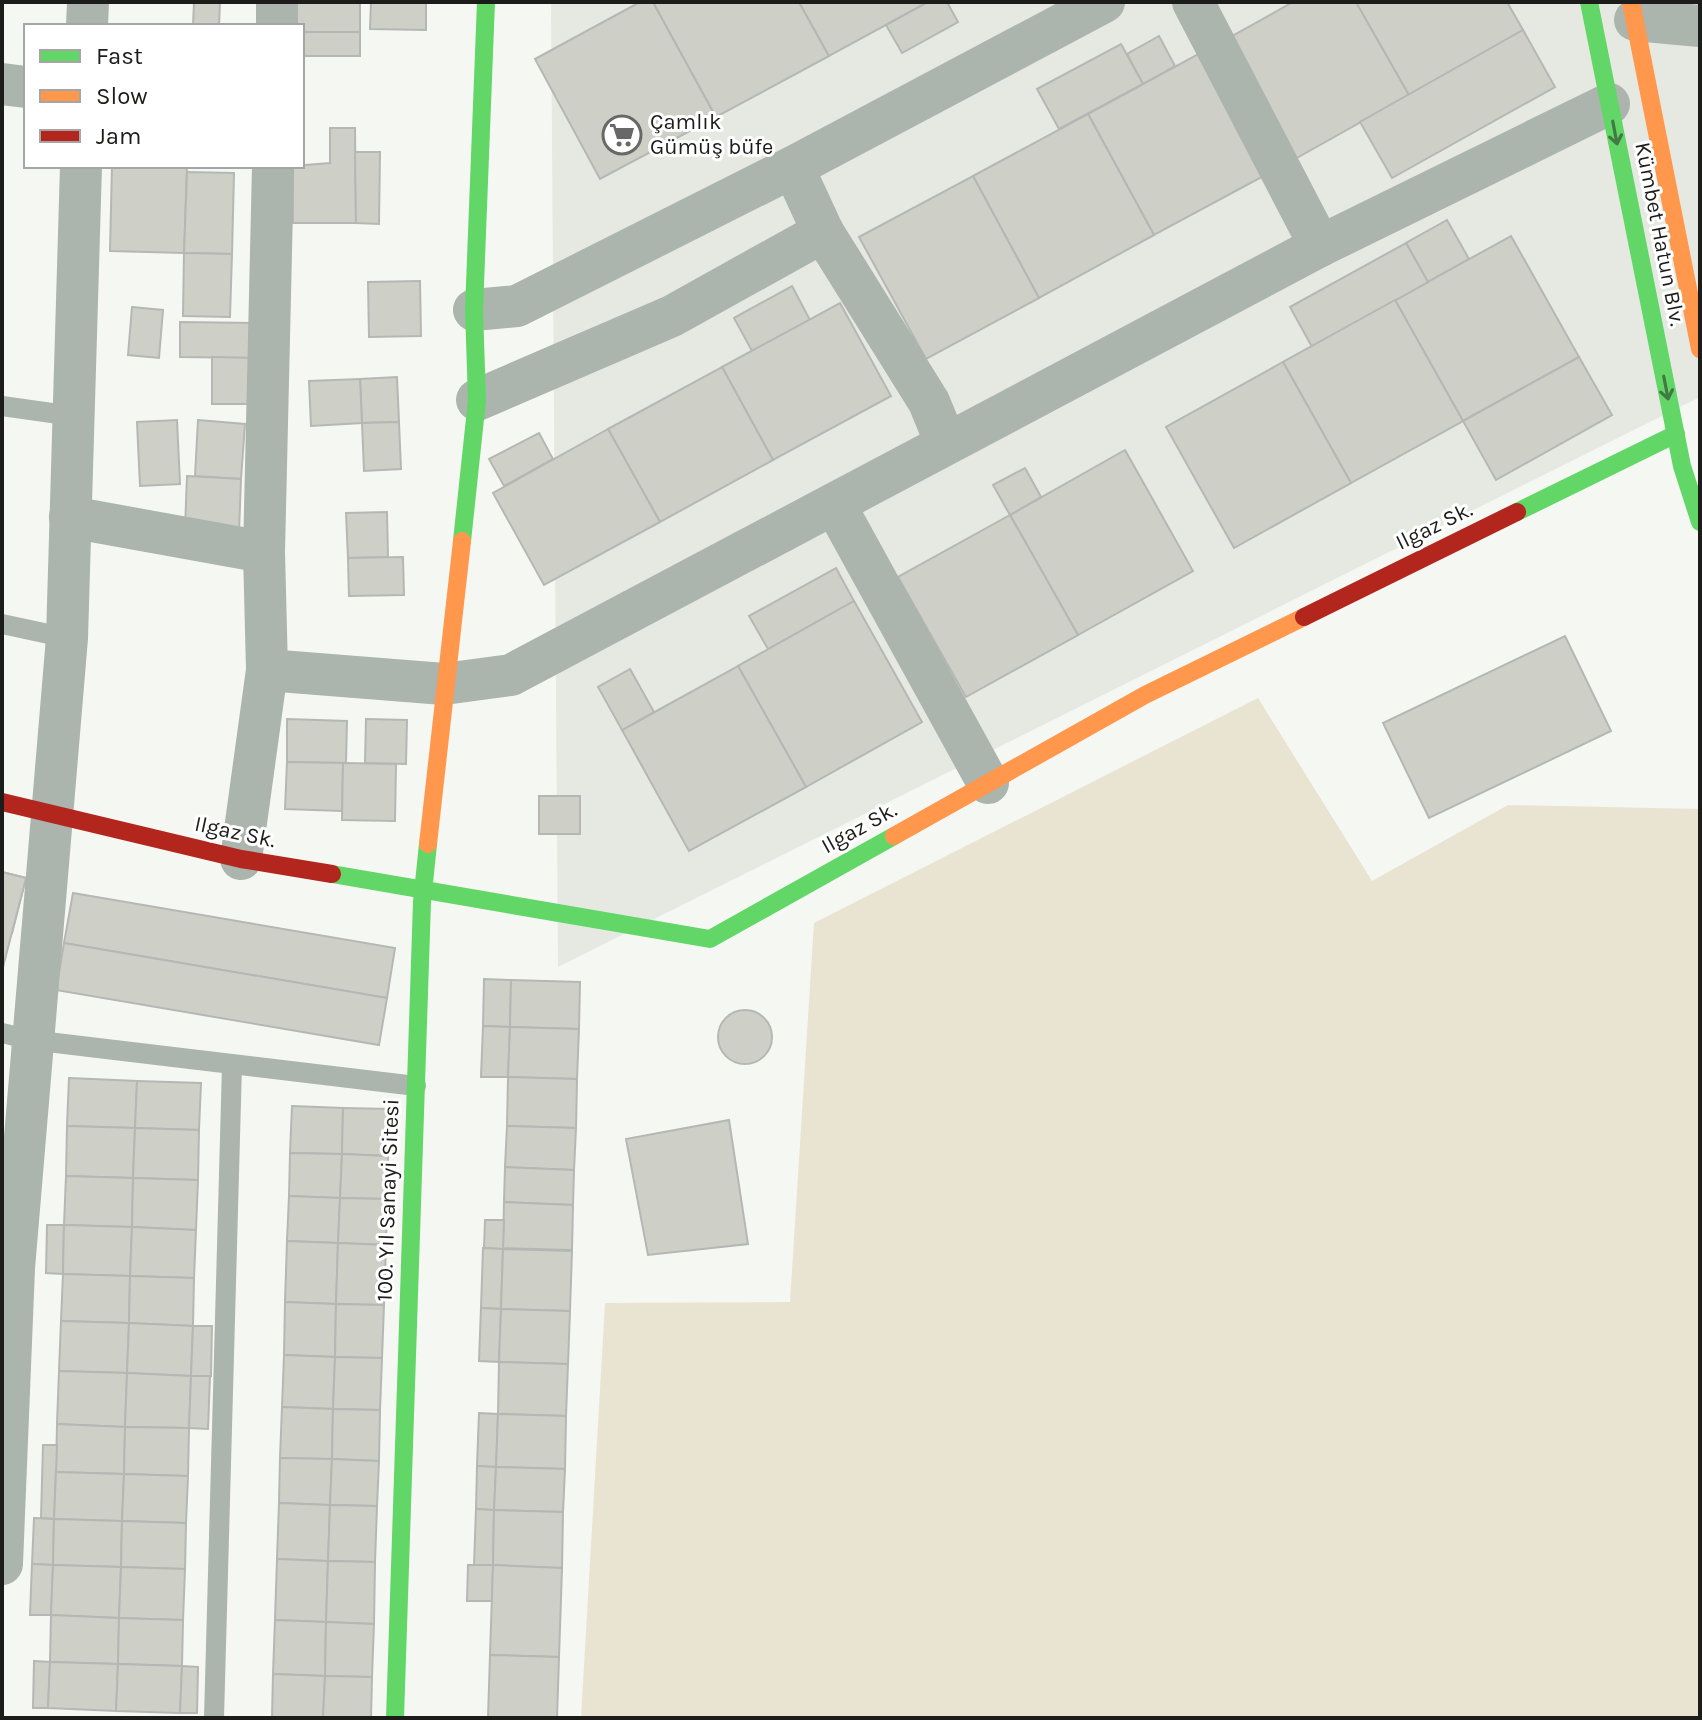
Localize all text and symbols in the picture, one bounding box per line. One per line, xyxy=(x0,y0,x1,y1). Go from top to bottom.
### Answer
legend xyxy=(24,24,304,168)
text: Fast xyxy=(96,42,143,70)
text: Slow xyxy=(96,82,148,110)
place label: Çamlık Gümüş büfe xyxy=(650,109,773,160)
supermarket icon: Çamlık Gümüş büfe xyxy=(601,114,643,156)
one-way arrow xyxy=(1608,120,1623,146)
text: Jam xyxy=(96,122,141,150)
street label: Kümbet Hatun Blv. xyxy=(1629,140,1691,328)
one-way arrow xyxy=(1660,375,1675,401)
street label: Ilgaz Sk. xyxy=(1391,496,1477,556)
street label: Ilgaz Sk. xyxy=(817,797,901,859)
street label: Ilgaz Sk. xyxy=(192,811,278,853)
street label: 100. Yıl Sanayi Sitesi xyxy=(371,1098,405,1302)

